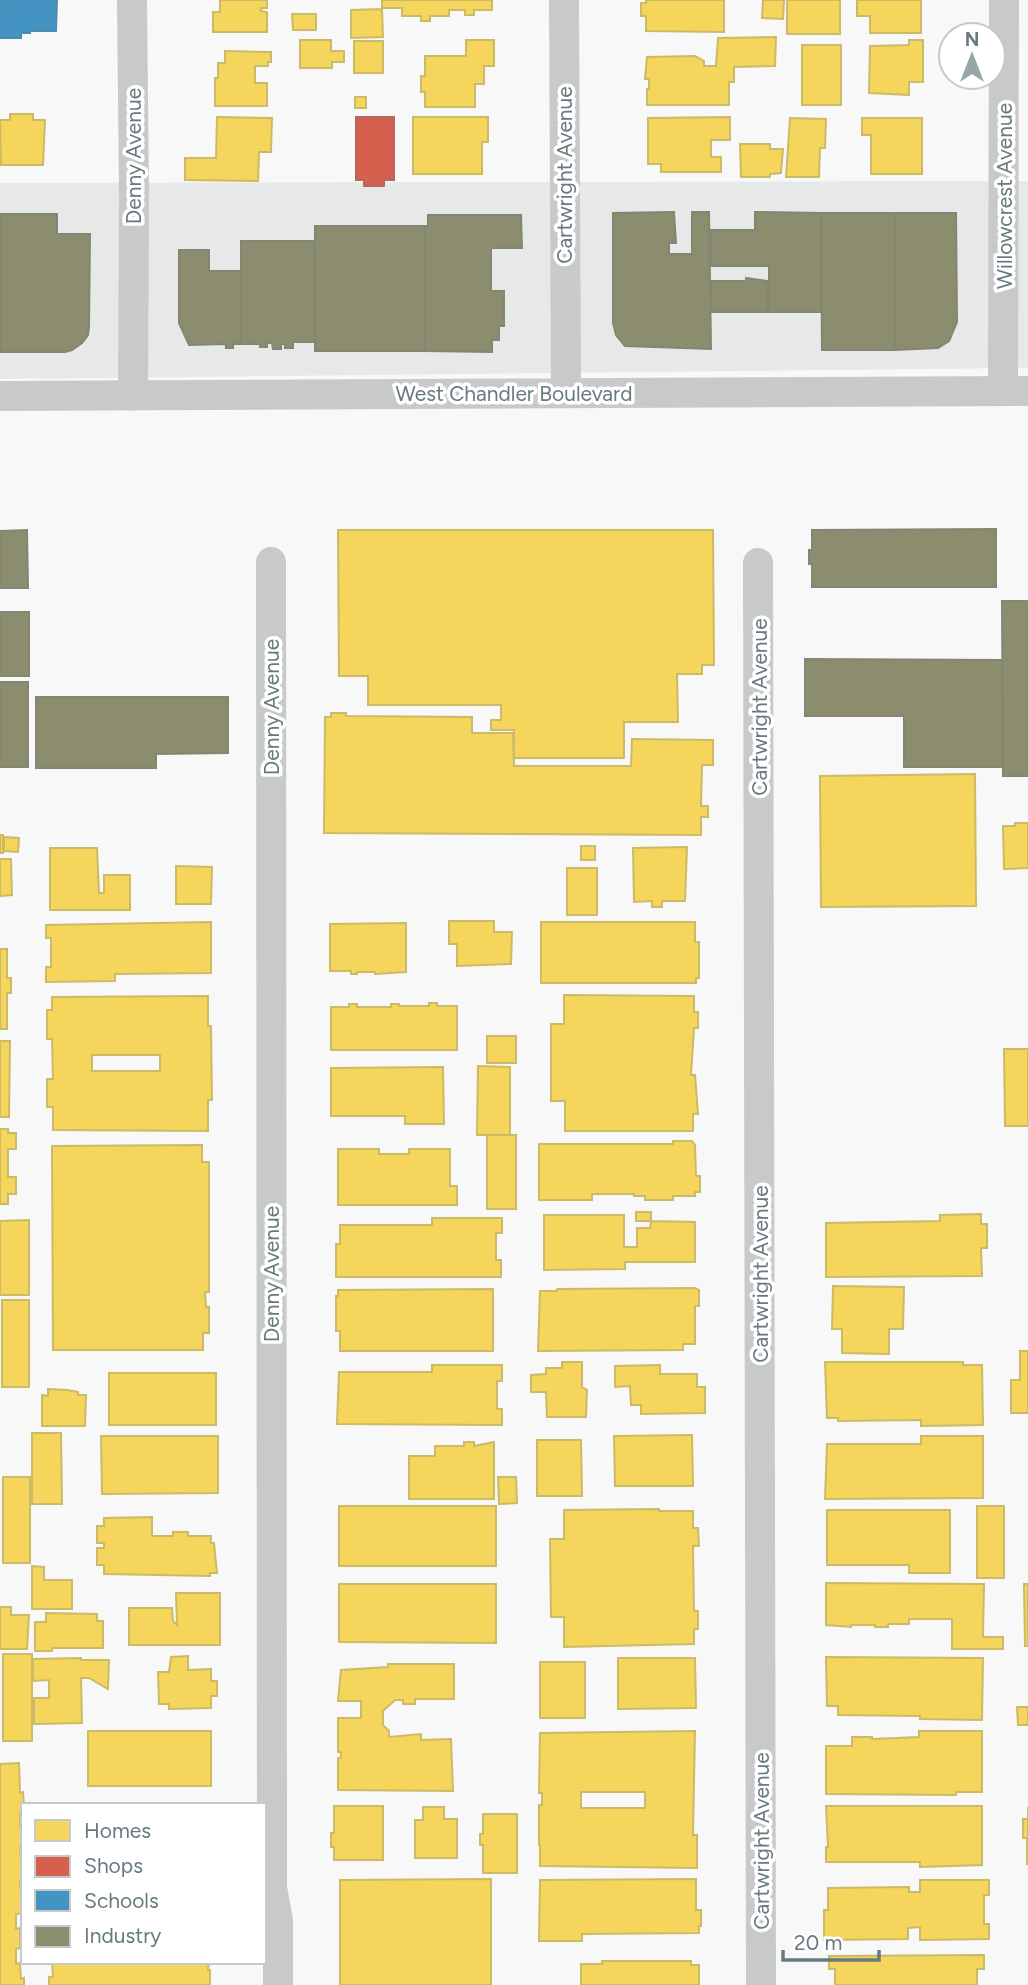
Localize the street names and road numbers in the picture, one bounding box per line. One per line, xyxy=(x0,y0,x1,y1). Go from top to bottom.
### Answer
street label: Cartwright Avenue xyxy=(552,86,577,264)
street label: Denny Avenue xyxy=(121,88,146,224)
street label: Willowcrest Avenue xyxy=(992,103,1017,289)
street label: West Chandler Boulevard xyxy=(396,381,632,406)
street label: Cartwright Avenue xyxy=(747,618,772,796)
street label: Denny Avenue xyxy=(259,639,284,775)
street label: Cartwright Avenue xyxy=(748,1185,773,1363)
street label: Denny Avenue xyxy=(259,1206,284,1342)
street label: Cartwright Avenue xyxy=(749,1752,774,1930)

